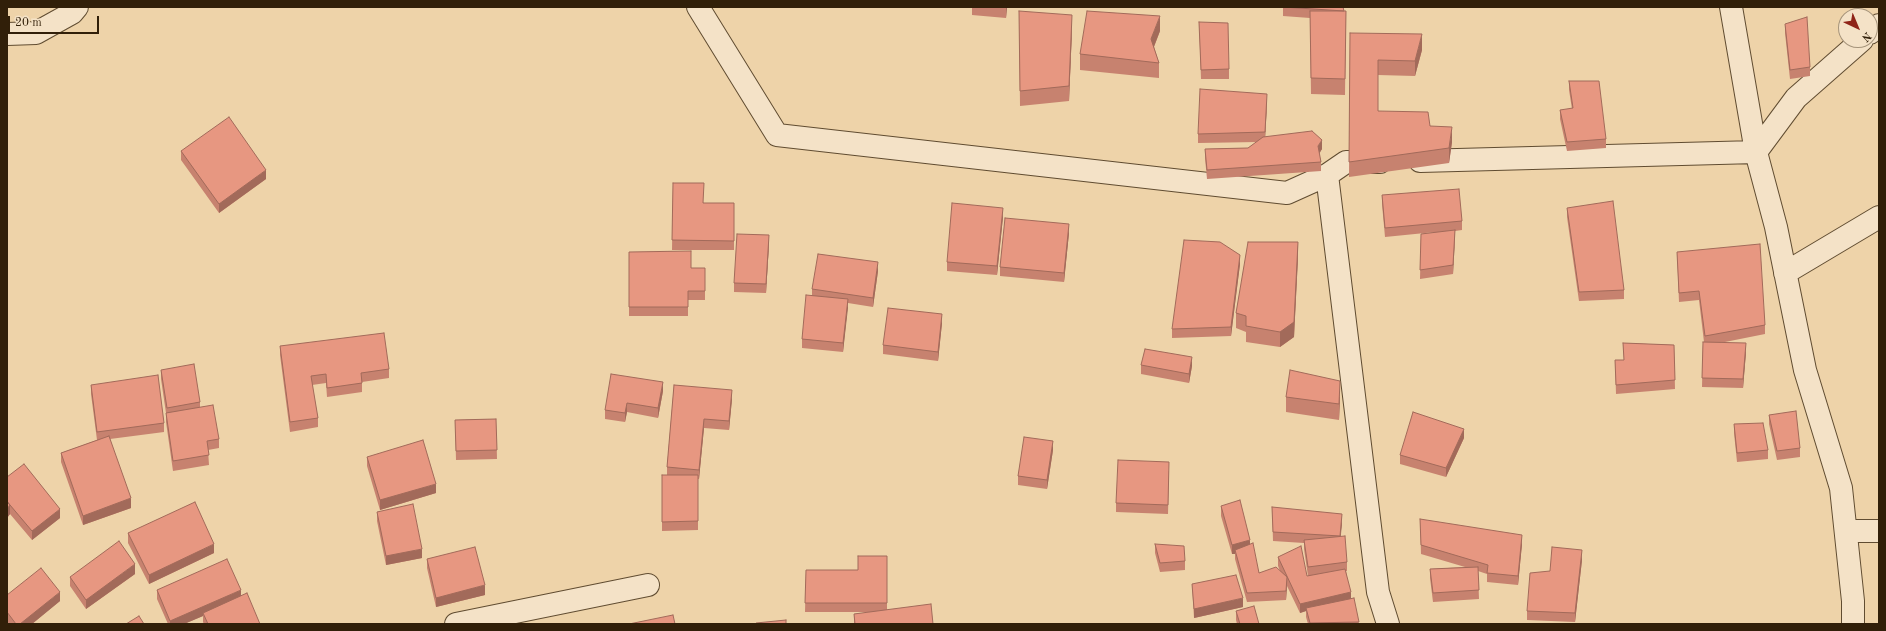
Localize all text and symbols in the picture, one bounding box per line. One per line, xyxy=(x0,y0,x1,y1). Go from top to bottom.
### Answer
scale bar xyxy=(10,8,101,34)
north arrow xyxy=(1838,8,1878,48)
text: 20 m xyxy=(15,17,42,29)
text: N xyxy=(1859,29,1873,43)

